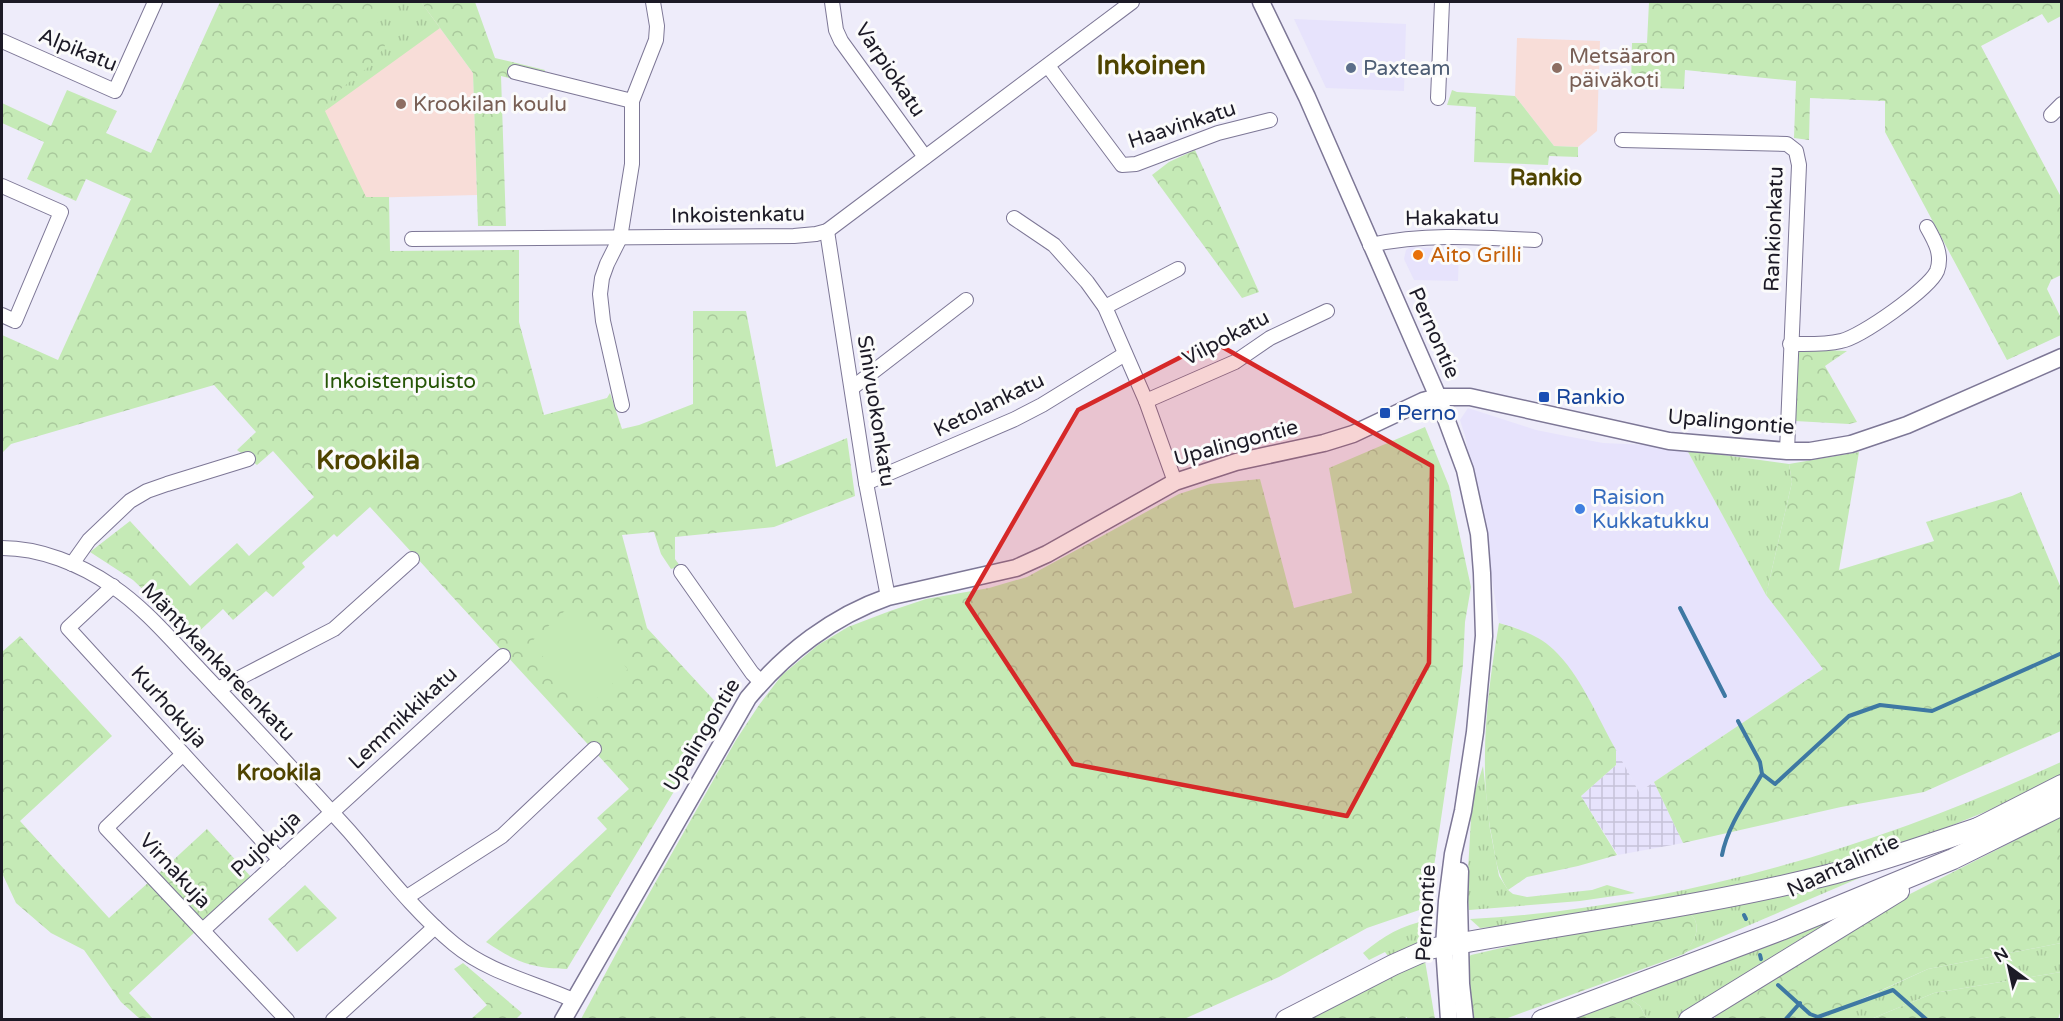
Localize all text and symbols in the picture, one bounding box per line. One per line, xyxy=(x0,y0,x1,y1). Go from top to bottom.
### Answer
street label: Varpiokatu xyxy=(849,18,931,122)
street label: Alpikatu xyxy=(35,23,121,77)
place label: Metsäaron päiväkoti xyxy=(1569,44,1676,93)
district label: Inkoinen xyxy=(1096,49,1206,82)
place label: Paxteam xyxy=(1363,56,1451,81)
marker: Paxteam xyxy=(1344,61,1358,75)
marker: Metsäaron päiväkoti xyxy=(1550,61,1564,75)
place label: Krookilan koulu xyxy=(413,92,567,117)
street label: Haavinkatu xyxy=(1125,96,1239,154)
marker: Krookilan koulu xyxy=(394,97,408,111)
district label: Rankio xyxy=(1510,165,1582,191)
street label: Rankionkatu xyxy=(1759,166,1789,292)
street label: Inkoistenkatu xyxy=(671,201,805,229)
street label: Hakakatu xyxy=(1405,205,1499,231)
place label: Aito Grilli xyxy=(1430,243,1522,268)
marker: Aito Grilli xyxy=(1411,248,1425,262)
street label: Pernontie xyxy=(1403,284,1465,382)
street label: Vilpokatu xyxy=(1178,305,1274,371)
street label: Sinivuokonkatu xyxy=(852,333,900,489)
street label: Ketolankatu xyxy=(930,367,1048,443)
park label: Inkoistenpuisto xyxy=(324,369,476,394)
place label: Rankio xyxy=(1556,385,1625,410)
marker: Rankio xyxy=(1537,390,1551,404)
place label: Perno xyxy=(1397,401,1456,426)
street label: Upalingontie xyxy=(1666,404,1796,440)
marker: Perno xyxy=(1378,406,1392,420)
street label: Upalingontie xyxy=(1171,414,1301,472)
district label: Krookila xyxy=(316,444,420,477)
place label: Raision Kukkatukku xyxy=(1592,485,1710,534)
marker: Raision Kukkatukku xyxy=(1573,502,1587,516)
street label: Mäntykankareenkatu xyxy=(136,578,300,746)
street label: Kurhokuja xyxy=(126,661,212,753)
street label: Lemmikkikatu xyxy=(343,661,463,775)
street label: Upalingontie xyxy=(658,674,746,796)
district label: Krookila xyxy=(237,760,321,786)
street label: Pujokuja xyxy=(226,805,306,883)
street label: Virnakuja xyxy=(134,828,216,914)
street label: Naantalintie xyxy=(1783,829,1903,903)
street label: Pernontie xyxy=(1411,864,1441,962)
north arrow xyxy=(1979,937,2039,997)
text: N xyxy=(1991,943,2012,967)

